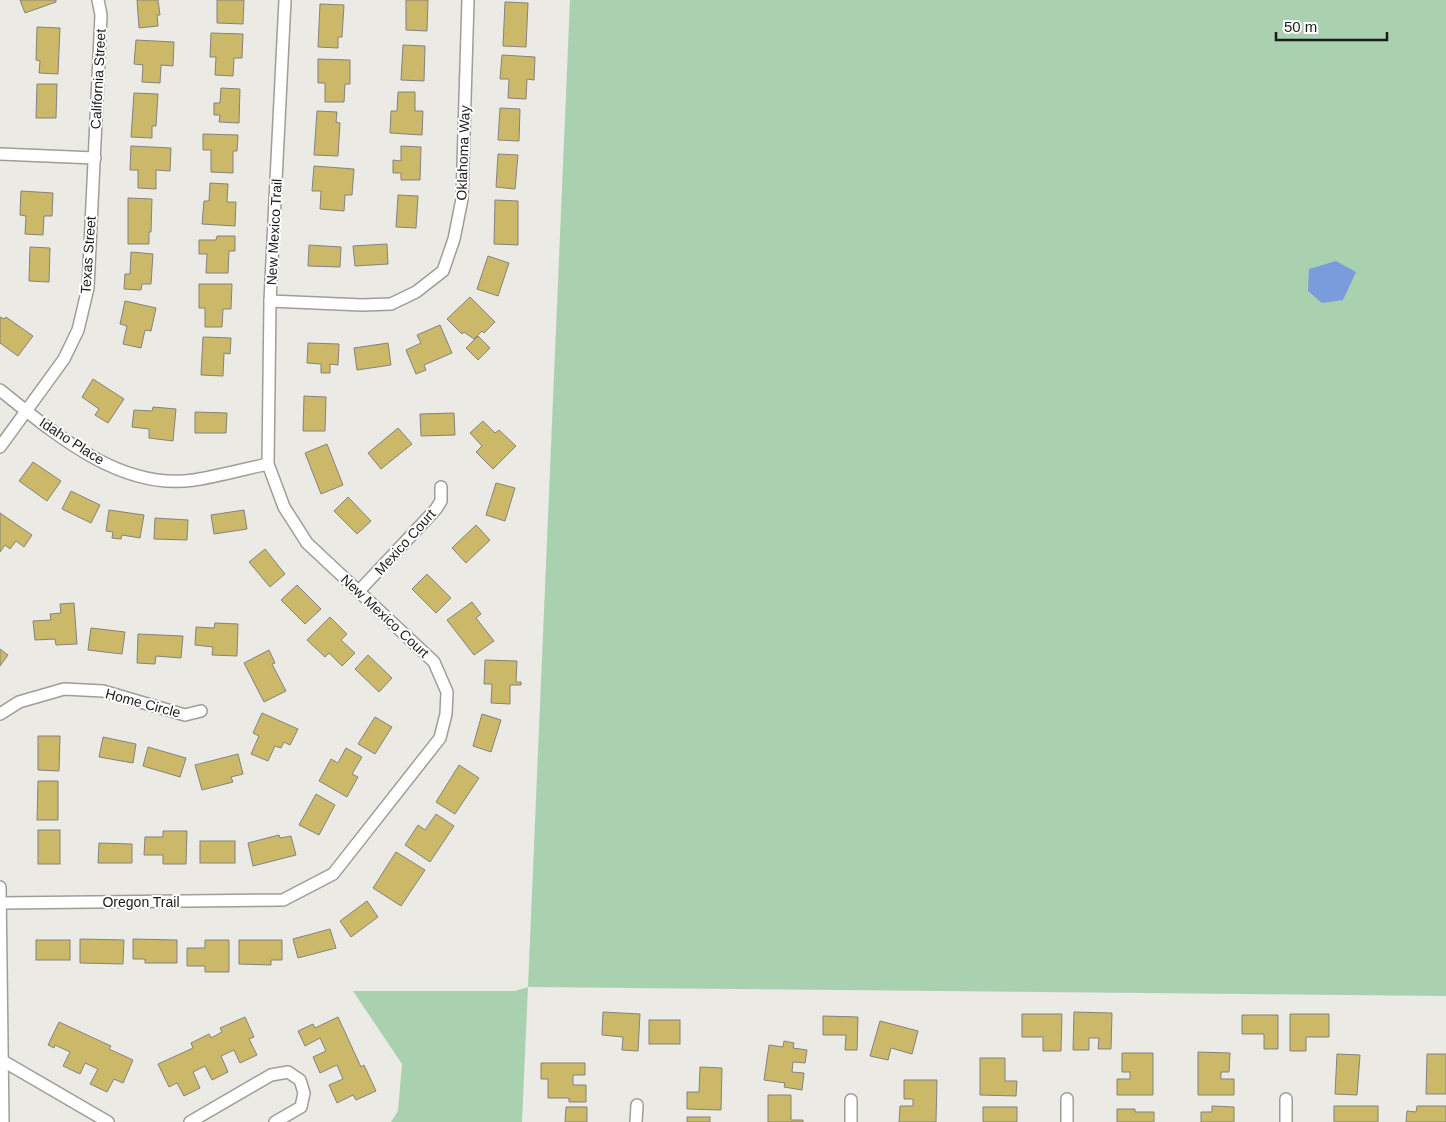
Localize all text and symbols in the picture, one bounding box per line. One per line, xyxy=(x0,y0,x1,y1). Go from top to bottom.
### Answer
scale bar xyxy=(1276,10,1387,42)
text: 50 m xyxy=(1284,18,1317,35)
street label: California Street xyxy=(87,28,109,130)
street label: Oklahoma Way xyxy=(453,105,473,201)
street label: New Mexico Trail xyxy=(263,178,285,286)
street label: Texas Street xyxy=(77,216,99,294)
street label: Idaho Place xyxy=(37,414,108,468)
street label: Mexico Court xyxy=(371,506,439,578)
street label: New Mexico Court xyxy=(338,571,432,661)
street label: Home Circle xyxy=(104,685,182,721)
street label: Oregon Trail xyxy=(102,894,180,910)

